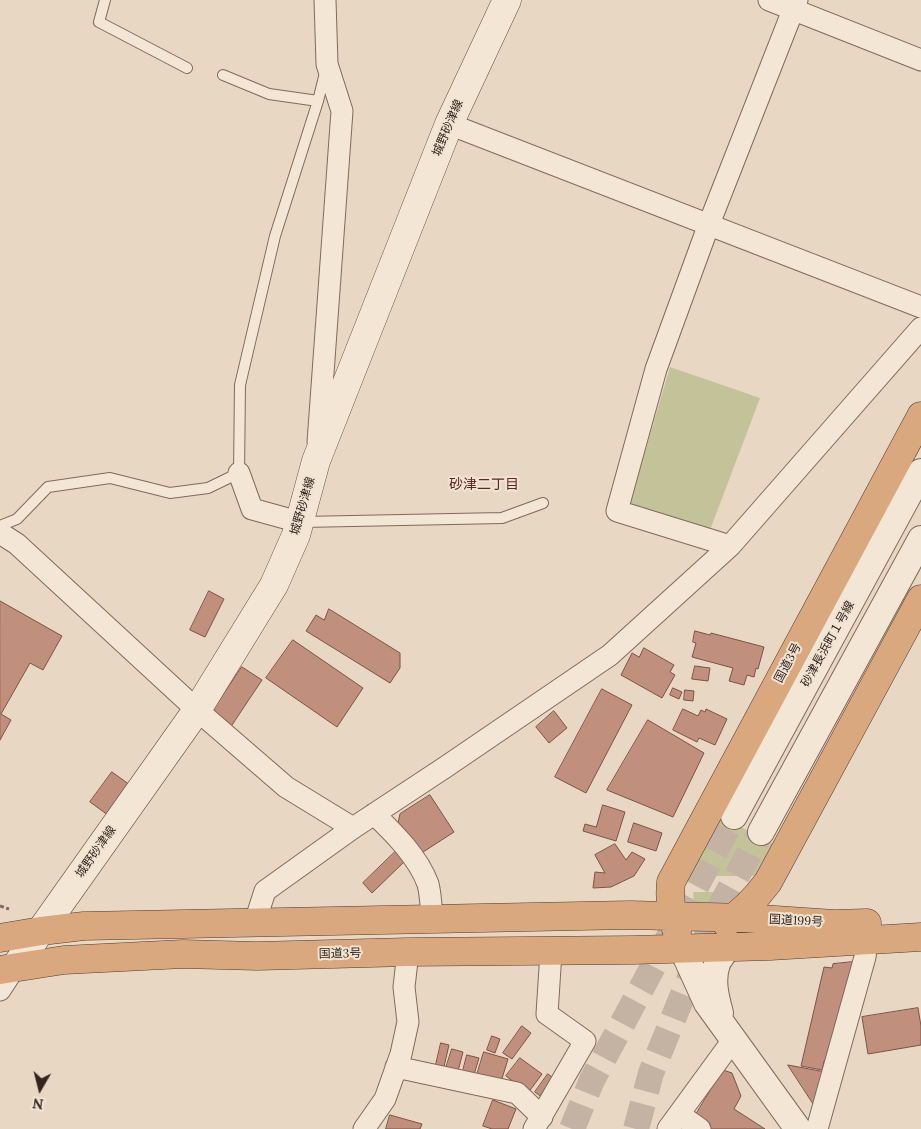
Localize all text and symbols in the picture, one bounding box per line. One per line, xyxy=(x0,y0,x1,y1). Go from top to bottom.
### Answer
street label: 城野砂津線 xyxy=(430,98,466,158)
street label: 城野砂津線 xyxy=(288,475,318,537)
district label: 砂津二丁目 xyxy=(449,477,519,493)
street label: 砂津長浜町１号線 xyxy=(798,599,858,689)
street label: 国道3号 xyxy=(772,641,804,685)
street label: 城野砂津線 xyxy=(73,823,119,881)
street label: 国道199号 xyxy=(769,912,823,930)
street label: 国道3号 xyxy=(319,946,361,962)
north arrow xyxy=(15,1064,65,1114)
text: N xyxy=(31,1094,45,1114)

